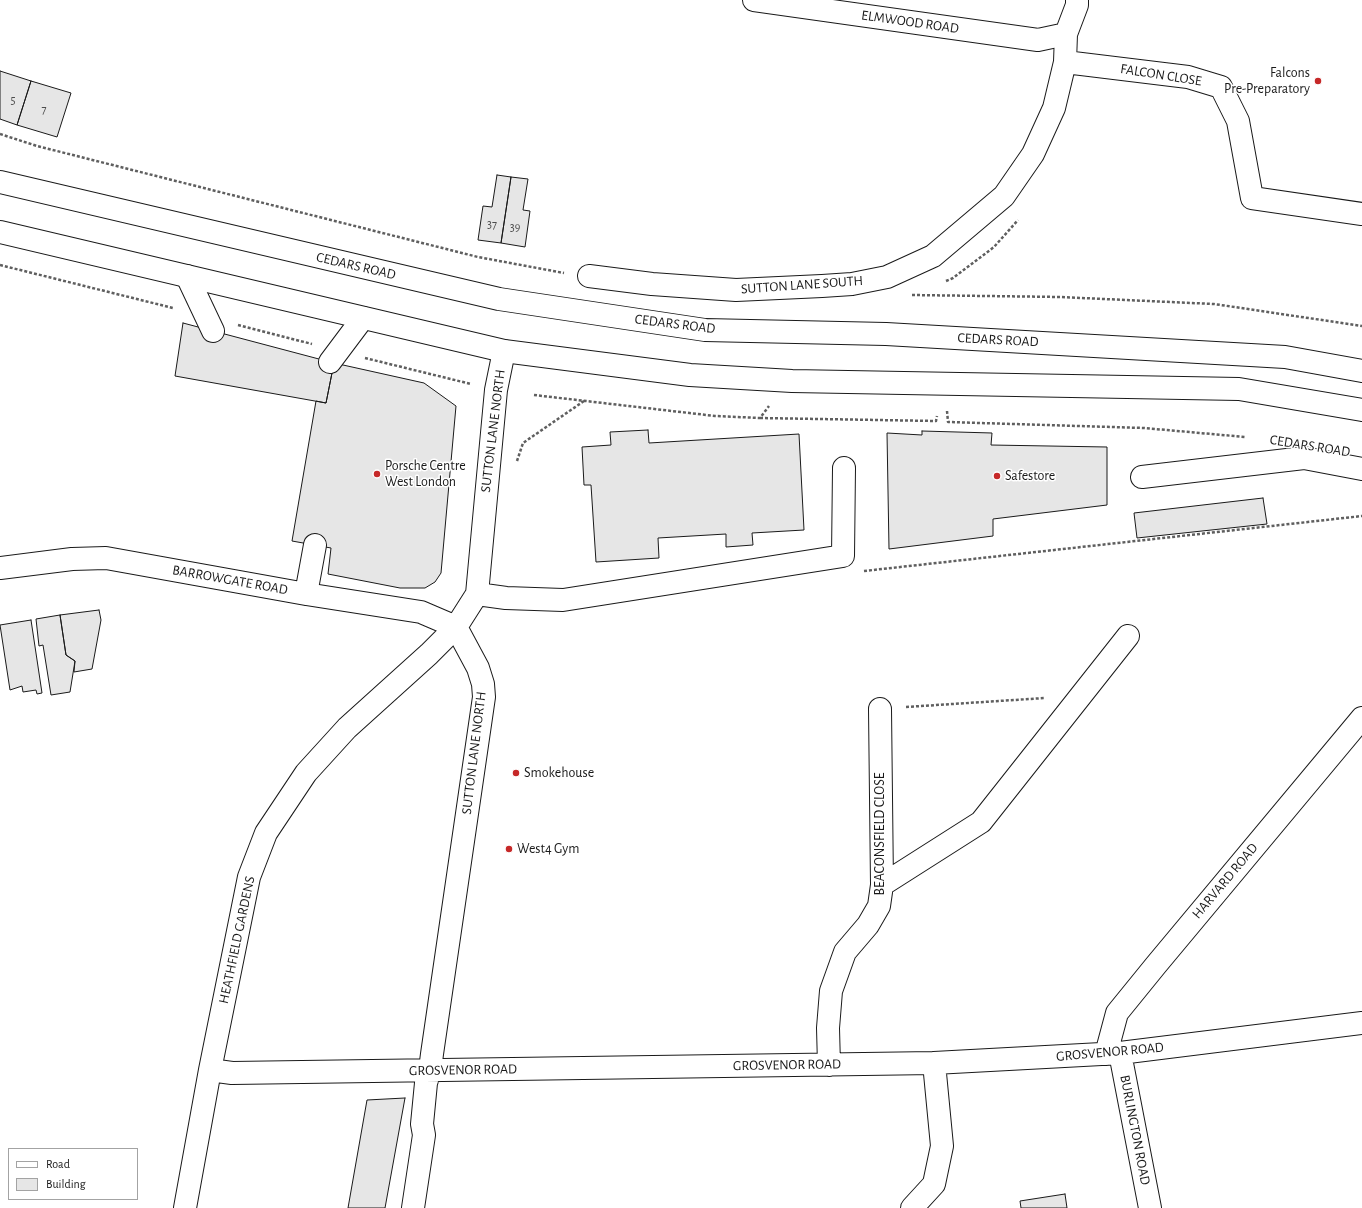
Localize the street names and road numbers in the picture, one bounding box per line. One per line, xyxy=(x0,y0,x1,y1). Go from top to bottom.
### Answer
street label: ELMWOOD ROAD xyxy=(860,7,960,37)
street label: FALCON CLOSE xyxy=(1119,60,1203,90)
street label: CEDARS ROAD xyxy=(315,249,397,283)
street label: SUTTON LANE SOUTH xyxy=(740,272,864,298)
street label: CEDARS ROAD xyxy=(634,311,716,337)
street label: CEDARS ROAD xyxy=(957,329,1039,351)
street label: SUTTON LANE NORTH xyxy=(477,369,509,493)
street label: CEDARS ROAD xyxy=(1269,431,1351,461)
street label: BARROWGATE ROAD xyxy=(171,562,289,598)
street label: SUTTON LANE NORTH xyxy=(458,691,490,815)
street label: BEACONSFIELD CLOSE xyxy=(872,772,888,896)
street label: HARVARD ROAD xyxy=(1189,840,1261,922)
street label: HEATHFIELD GARDENS xyxy=(215,875,259,1005)
street label: GROSVENOR ROAD xyxy=(1056,1039,1164,1065)
street label: GROSVENOR ROAD xyxy=(733,1056,841,1074)
street label: GROSVENOR ROAD xyxy=(409,1061,517,1079)
street label: BURLINGTON ROAD xyxy=(1116,1073,1154,1187)

